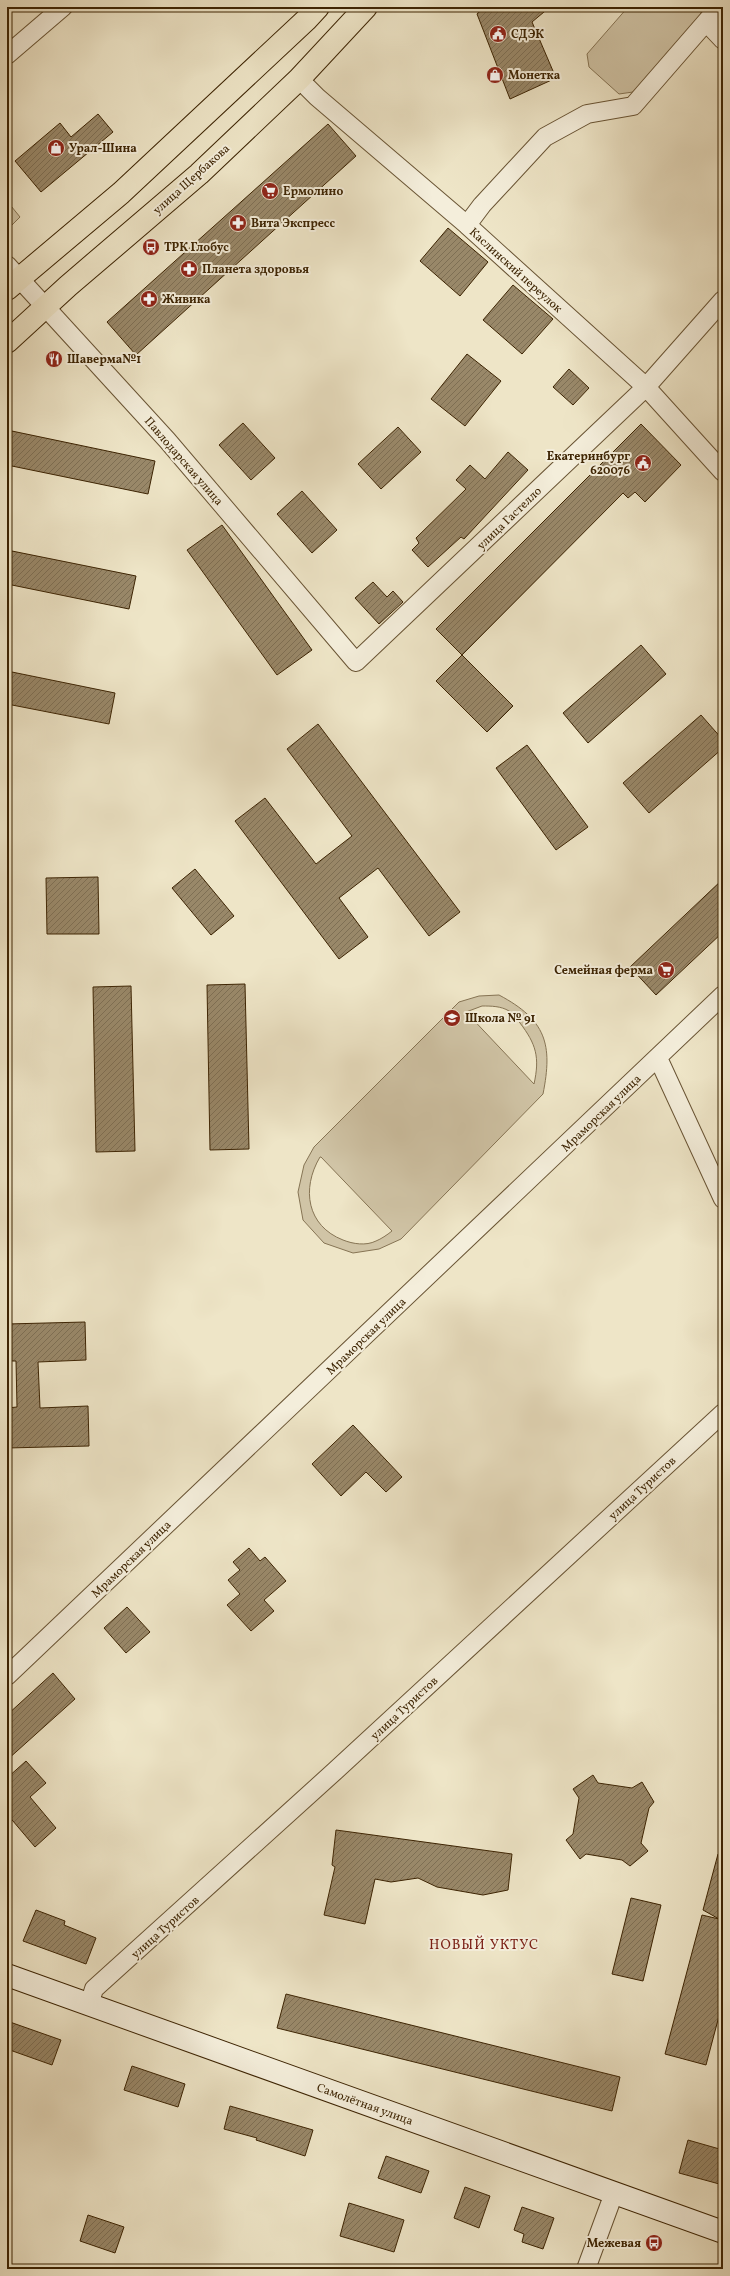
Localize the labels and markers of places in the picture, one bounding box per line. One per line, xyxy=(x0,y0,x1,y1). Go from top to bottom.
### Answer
public building icon: СДЭК xyxy=(488,24,508,44)
place label: СДЭК xyxy=(511,27,544,43)
shop icon: Монетка xyxy=(485,65,505,85)
place label: Монетка xyxy=(508,68,561,84)
shop icon: Урал-Шина xyxy=(46,138,66,158)
place label: Урал-Шина xyxy=(69,141,137,157)
supermarket icon: Ермолино xyxy=(260,181,280,201)
place label: Ермолино xyxy=(283,184,343,200)
pharmacy icon: Вита Экспресс xyxy=(228,213,248,233)
place label: Вита Экспресс xyxy=(251,216,335,232)
bus stop icon: ТРК Глобус xyxy=(141,237,161,257)
place label: ТРК Глобус xyxy=(164,240,229,256)
pharmacy icon: Планета здоровья xyxy=(179,259,199,279)
place label: Планета здоровья xyxy=(202,262,309,278)
pharmacy icon: Живика xyxy=(139,289,159,309)
place label: Живика xyxy=(162,292,211,308)
restaurant icon: Шаверма№1 xyxy=(44,349,64,369)
place label: Шаверма№1 xyxy=(67,352,141,368)
place label: Екатеринбург 620076 xyxy=(547,449,630,479)
public building icon: Екатеринбург 620076 xyxy=(633,453,653,473)
supermarket icon: Семейная ферма xyxy=(656,960,676,980)
place label: Семейная ферма xyxy=(554,963,653,979)
school or university icon: Школа № 91 xyxy=(442,1008,462,1028)
place label: Школа № 91 xyxy=(465,1011,536,1027)
bus stop icon: Межевая xyxy=(644,2233,664,2253)
place label: Межевая xyxy=(587,2236,641,2252)

